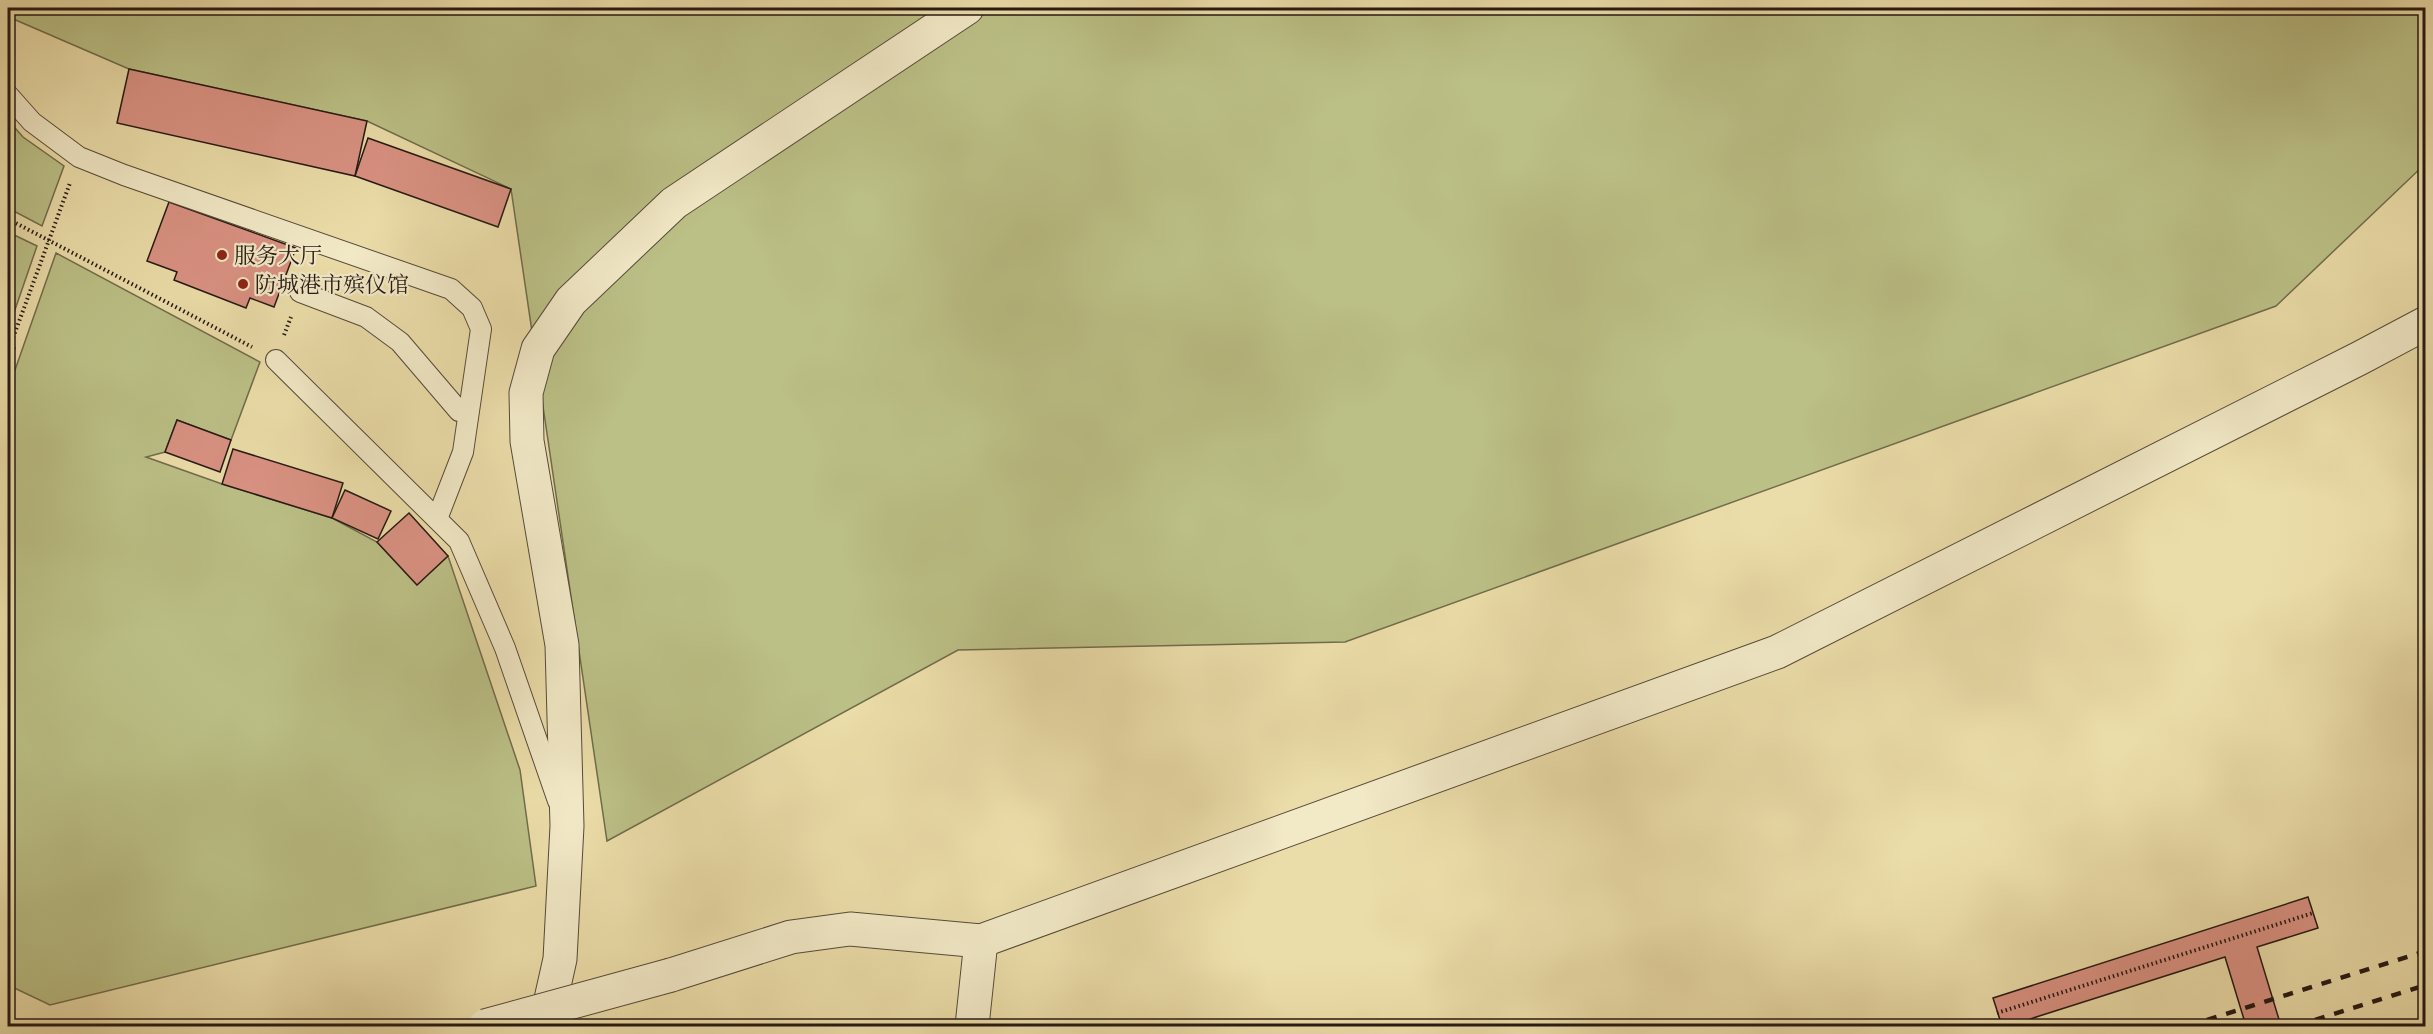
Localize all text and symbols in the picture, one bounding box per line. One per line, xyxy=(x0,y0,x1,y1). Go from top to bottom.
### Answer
place label: 服务大厅 xyxy=(234,242,322,269)
marker: 服务大厅 xyxy=(215,248,229,262)
place label: 防城港市殡仪馆 xyxy=(255,271,409,298)
marker: 防城港市殡仪馆 xyxy=(236,277,250,291)

